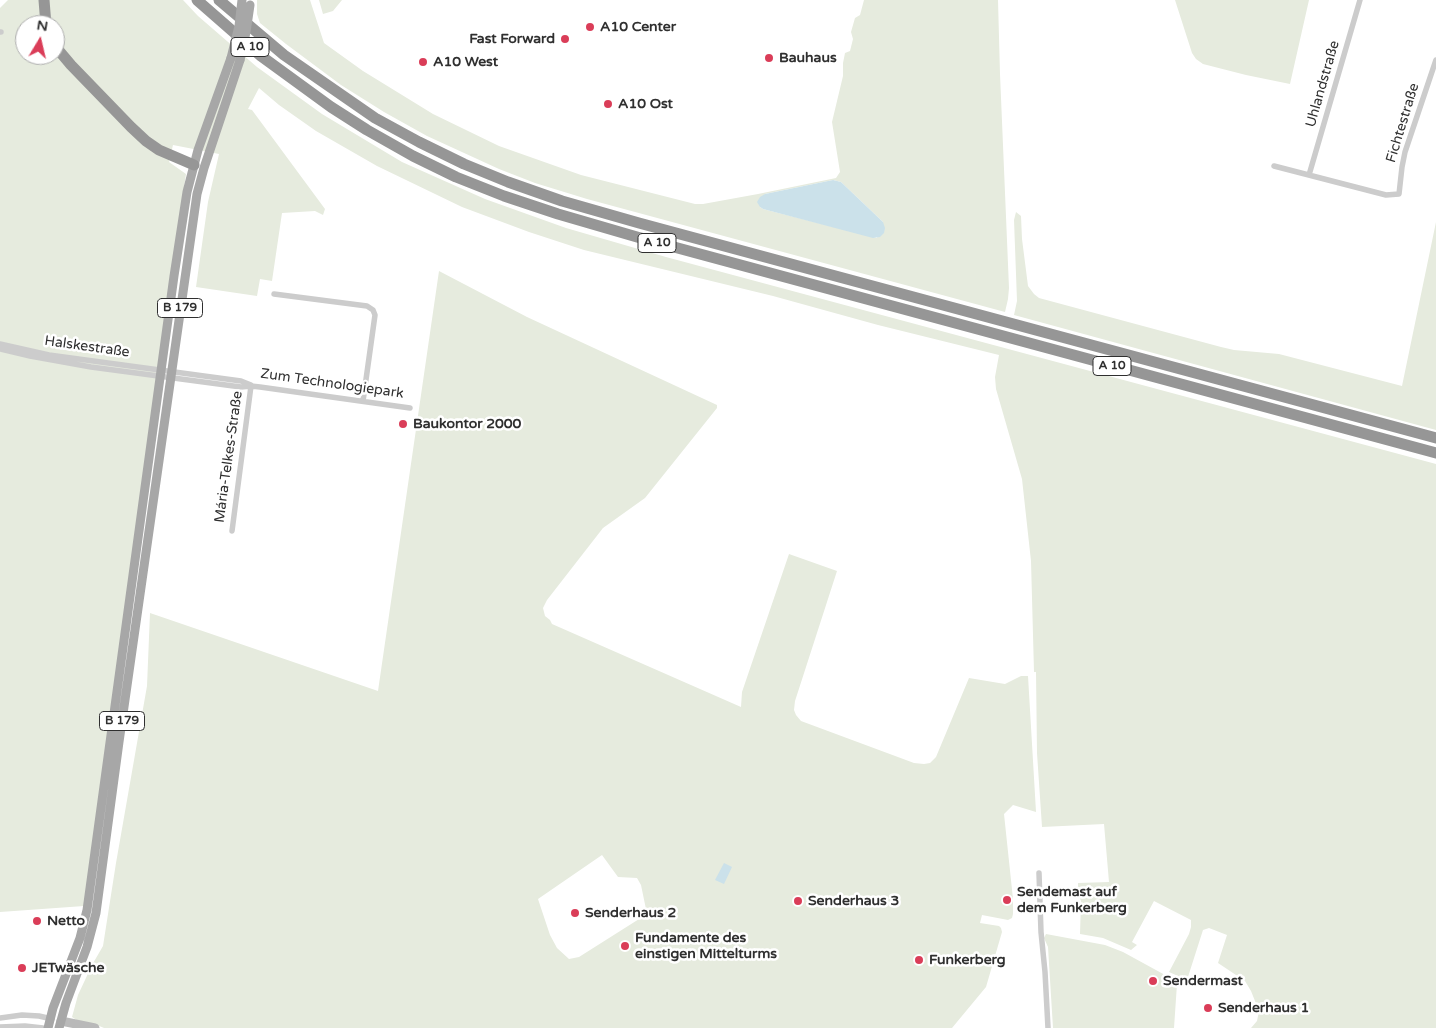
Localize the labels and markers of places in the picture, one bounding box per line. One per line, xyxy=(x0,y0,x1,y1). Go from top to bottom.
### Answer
place label: A10 Center xyxy=(600,19,676,35)
marker: A10 Center xyxy=(584,21,596,33)
place label: Fast Forward xyxy=(469,31,555,47)
marker: Fast Forward xyxy=(559,33,571,45)
place label: Bauhaus xyxy=(779,50,837,66)
marker: Bauhaus xyxy=(763,52,775,64)
place label: A10 West xyxy=(433,54,498,70)
marker: A10 West xyxy=(417,56,429,68)
place label: A10 Ost xyxy=(618,96,673,112)
marker: A10 Ost xyxy=(602,98,614,110)
place label: Baukontor 2000 xyxy=(413,416,521,432)
marker: Baukontor 2000 xyxy=(397,418,409,430)
place label: Sendemast auf dem Funkerberg xyxy=(1017,884,1127,916)
place label: Senderhaus 3 xyxy=(808,893,899,909)
marker: Sendemast auf dem Funkerberg xyxy=(1001,894,1013,906)
marker: Senderhaus 3 xyxy=(792,895,804,907)
place label: Senderhaus 2 xyxy=(585,905,676,921)
marker: Senderhaus 2 xyxy=(569,907,581,919)
place label: Netto xyxy=(47,913,85,929)
marker: Netto xyxy=(31,915,43,927)
place label: Fundamente des einstigen Mittelturms xyxy=(635,930,777,962)
marker: Fundamente des einstigen Mittelturms xyxy=(619,940,631,952)
place label: Funkerberg xyxy=(929,952,1006,968)
marker: Funkerberg xyxy=(913,954,925,966)
place label: JETwäsche xyxy=(32,960,104,976)
marker: JETwäsche xyxy=(16,962,28,974)
place label: Sendermast xyxy=(1163,973,1243,989)
marker: Sendermast xyxy=(1147,975,1159,987)
place label: Senderhaus 1 xyxy=(1218,1000,1309,1016)
marker: Senderhaus 1 xyxy=(1202,1002,1214,1014)

